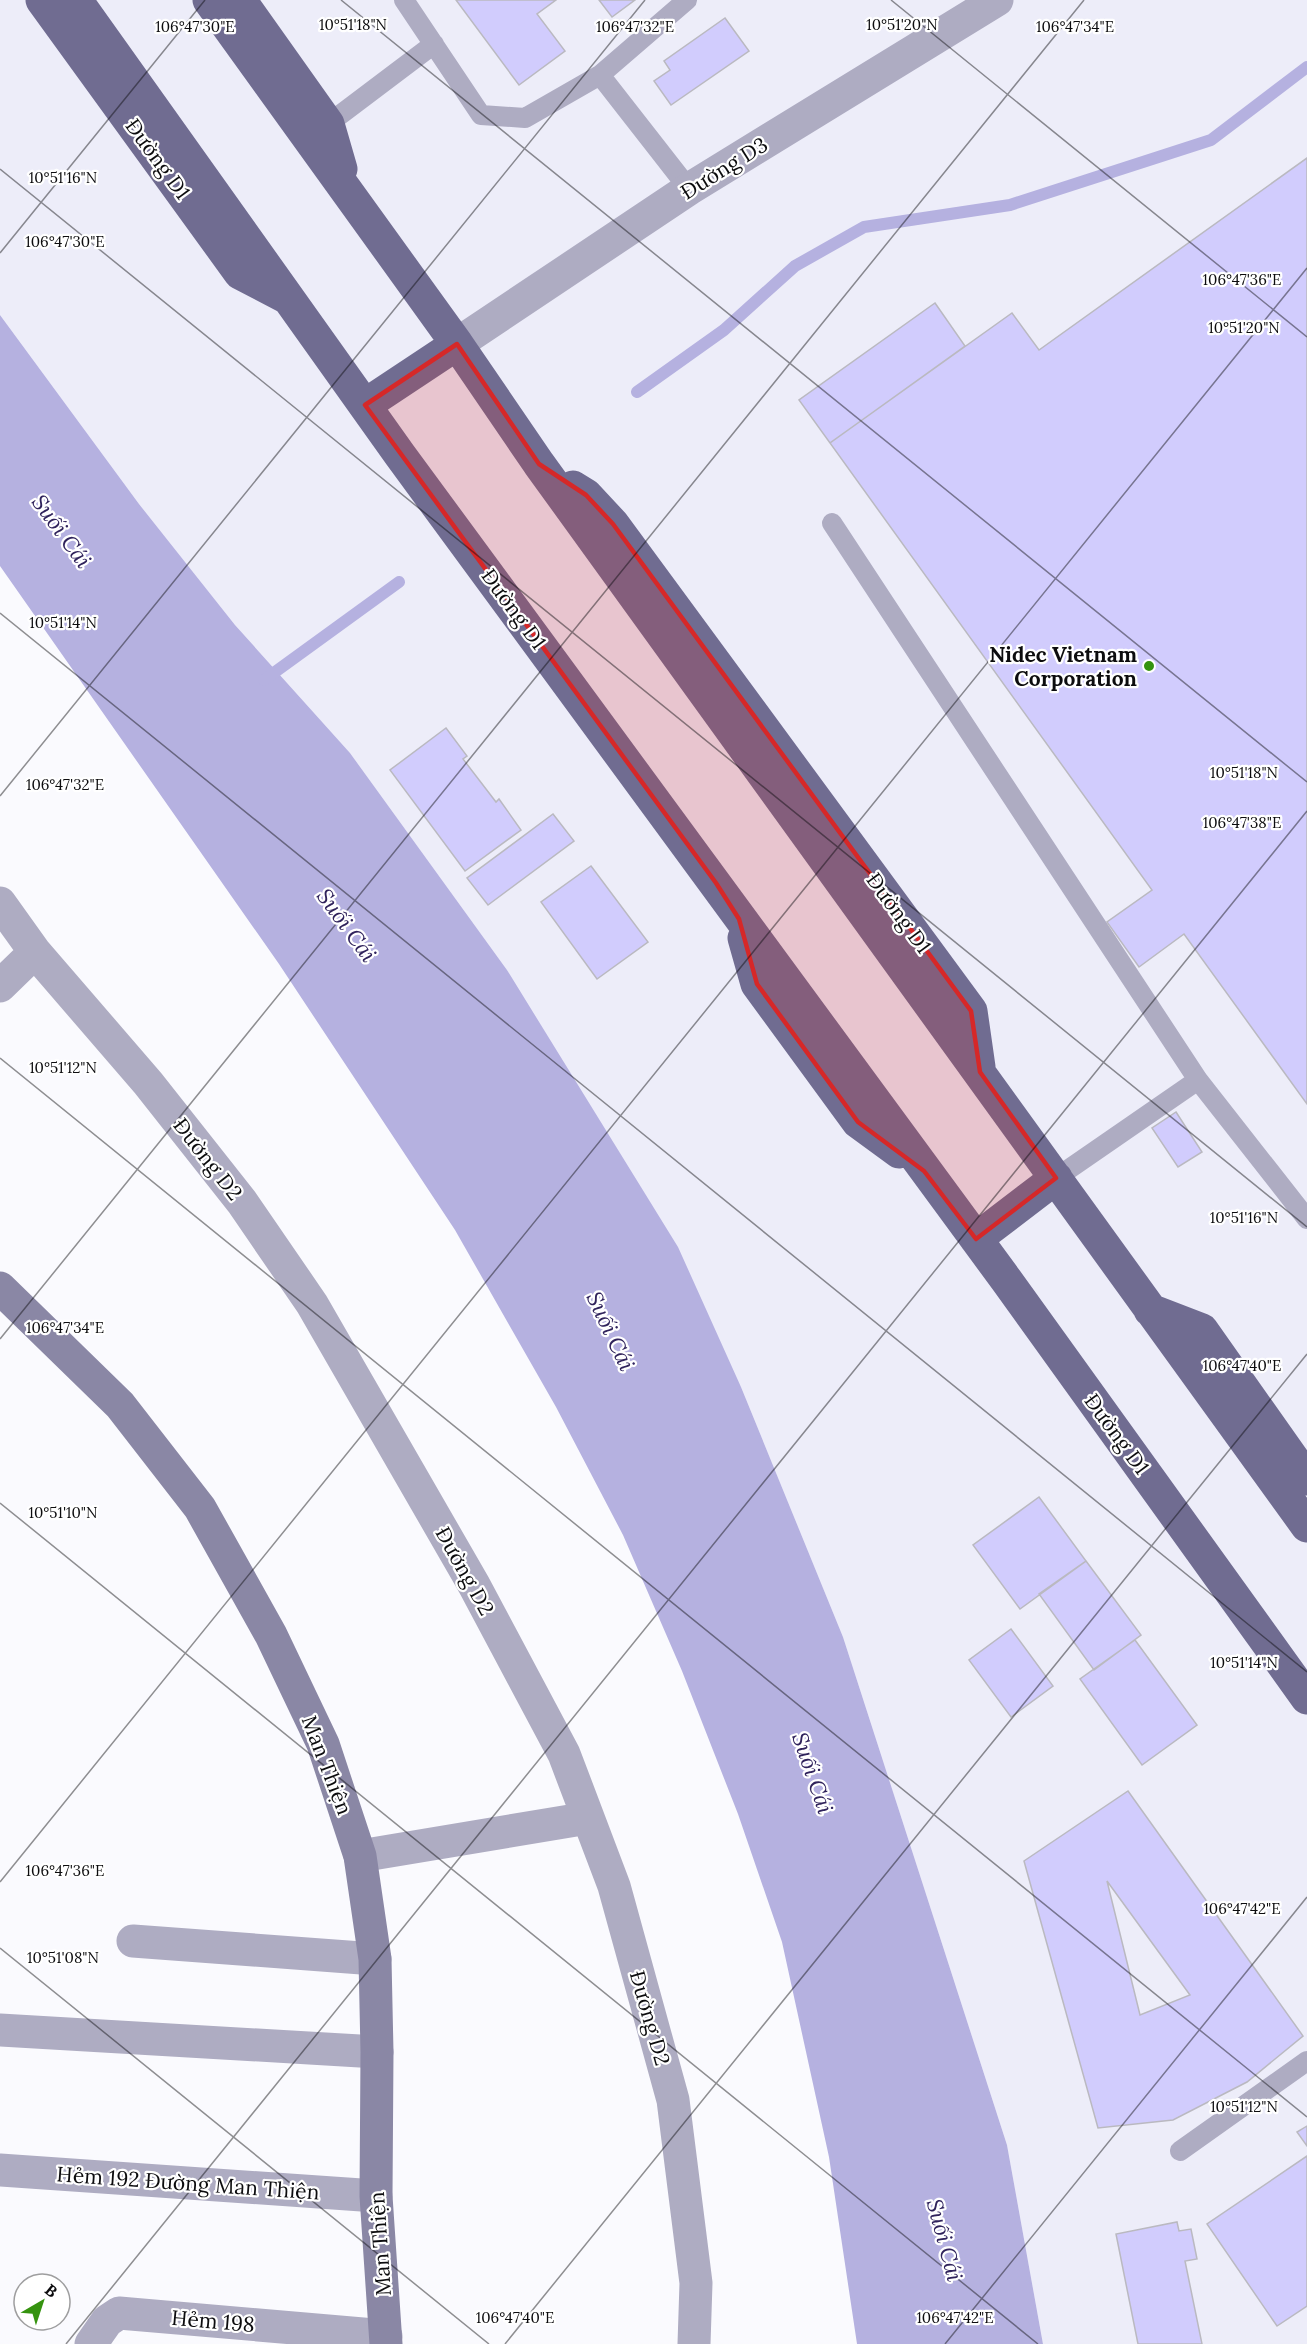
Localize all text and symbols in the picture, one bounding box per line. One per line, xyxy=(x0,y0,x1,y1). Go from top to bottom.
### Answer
text: 10°51'18"N xyxy=(319,15,387,34)
text: 10°51'20"N xyxy=(866,15,938,34)
text: 106°47'30"E xyxy=(155,17,235,36)
text: 106°47'32"E xyxy=(596,17,674,36)
text: 106°47'34"E xyxy=(1036,17,1114,36)
street label: Đường D1 xyxy=(120,113,196,205)
street label: Đường D3 xyxy=(675,131,773,205)
text: 10°51'16"N xyxy=(29,168,97,187)
text: 106°47'30"E xyxy=(25,232,105,251)
text: 106°47'36"E xyxy=(1203,270,1281,289)
text: 10°51'20"N xyxy=(1208,318,1280,337)
water label: Suối Cái xyxy=(26,489,98,573)
street label: Đường D1 xyxy=(476,563,552,655)
text: 10°51'14"N xyxy=(29,613,97,632)
place label: Nidec Vietnam Corporation xyxy=(989,641,1137,692)
marker: Nidec Vietnam Corporation xyxy=(1142,659,1156,673)
text: 10°51'18"N xyxy=(1210,763,1278,782)
text: 106°47'32"E xyxy=(26,775,104,794)
text: 106°47'38"E xyxy=(1203,813,1281,832)
street label: Đường D1 xyxy=(861,867,937,959)
water label: Suối Cái xyxy=(311,883,383,967)
text: 10°51'12"N xyxy=(29,1058,97,1077)
street label: Đường D2 xyxy=(167,1112,249,1206)
text: 10°51'16"N xyxy=(1210,1208,1278,1227)
water label: Suối Cái xyxy=(581,1287,641,1375)
text: 106°47'34"E xyxy=(26,1318,104,1337)
text: 106°47'40"E xyxy=(1203,1356,1281,1375)
street label: Đường D1 xyxy=(1079,1388,1155,1480)
text: 10°51'10"N xyxy=(28,1503,98,1522)
street label: Đường D2 xyxy=(430,1522,500,1620)
text: 10°51'14"N xyxy=(1210,1653,1278,1672)
street label: Man Thiện xyxy=(296,1711,358,1819)
water label: Suối Cái xyxy=(786,1729,840,1817)
text: 106°47'36"E xyxy=(26,1861,104,1880)
text: 106°47'42"E xyxy=(1203,1899,1281,1918)
text: 10°51'08"N xyxy=(27,1948,99,1967)
street label: Đường D2 xyxy=(624,1968,676,2068)
text: 10°51'12"N xyxy=(1210,2097,1278,2116)
street label: Hẻm 192 Đường Man Thiện xyxy=(56,2160,321,2206)
street label: Man Thiện xyxy=(363,2191,397,2297)
water label: Suối Cái xyxy=(921,2196,969,2284)
north arrow xyxy=(12,2272,72,2332)
text: B xyxy=(41,2279,62,2302)
street label: Hẻm 198 xyxy=(170,2304,256,2338)
text: 106°47'40"E xyxy=(476,2308,554,2327)
text: 106°47'42"E xyxy=(916,2308,994,2327)

